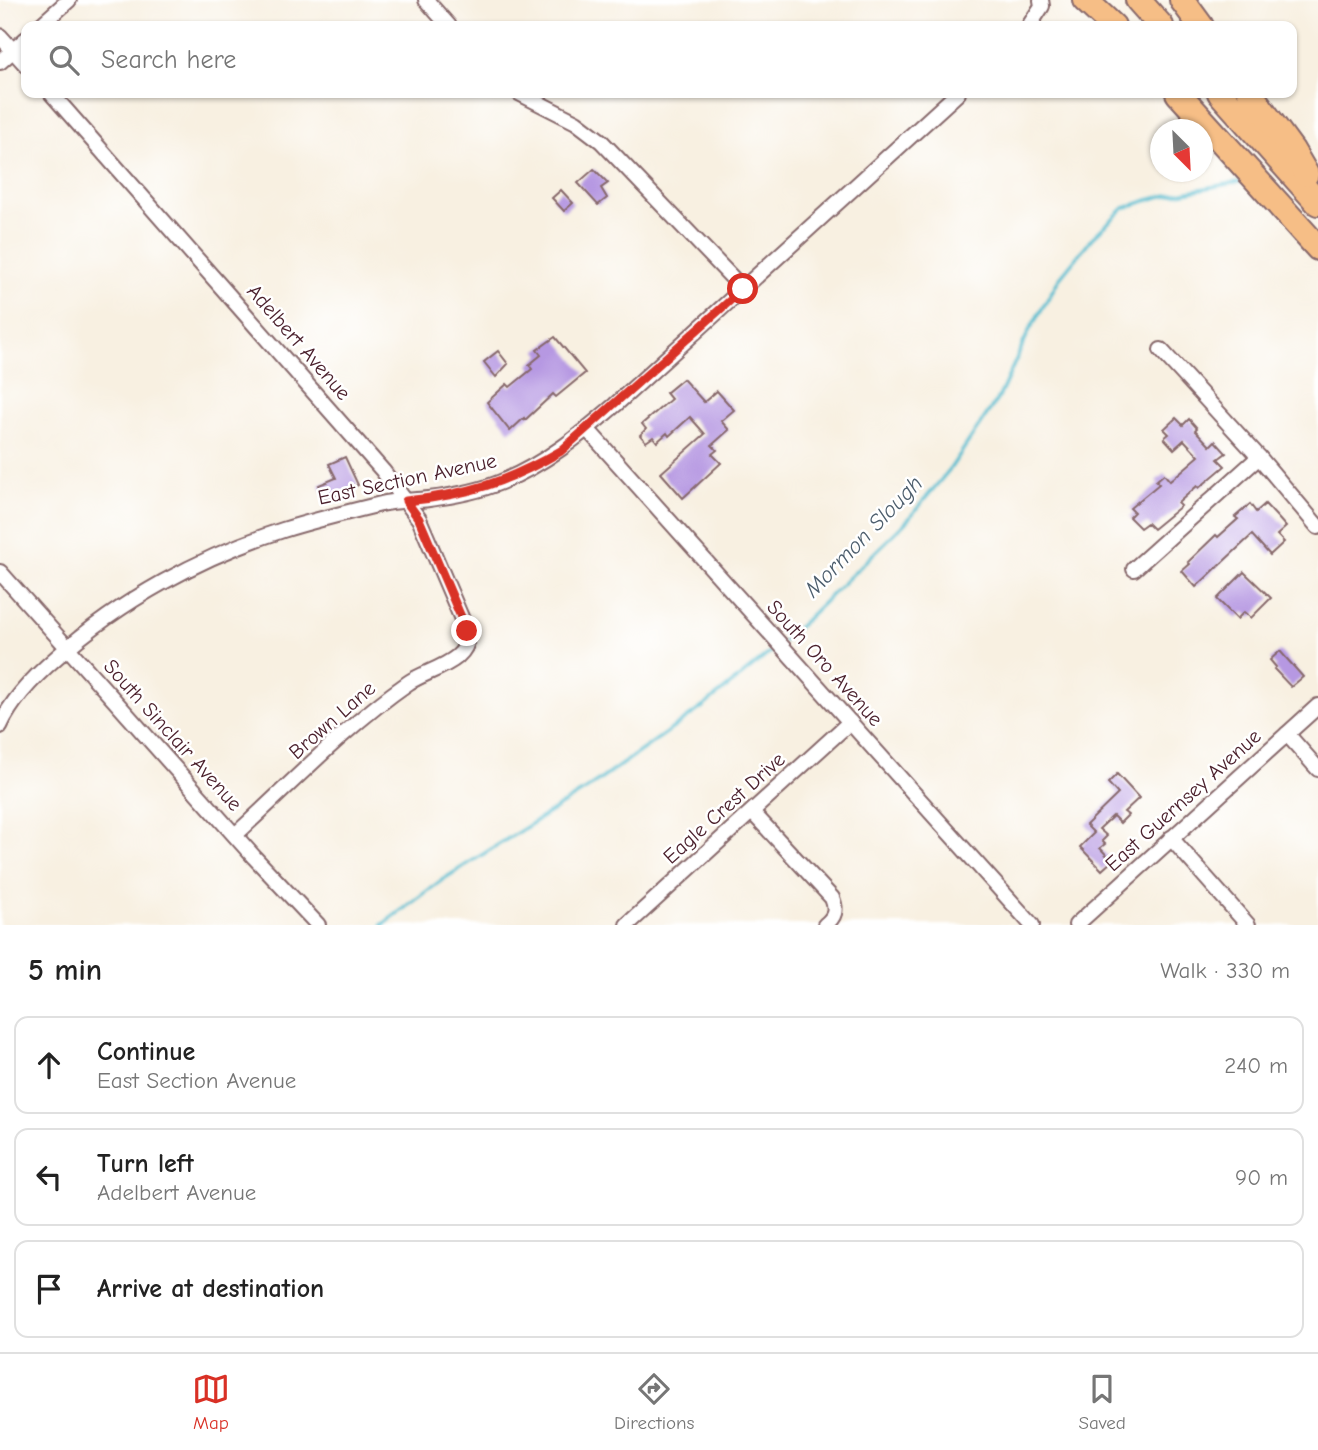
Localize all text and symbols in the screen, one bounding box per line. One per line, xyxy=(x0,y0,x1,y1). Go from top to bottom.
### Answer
search box xyxy=(21,21,1297,98)
icon: search xyxy=(45,41,83,79)
text: Search here xyxy=(101,45,236,75)
north arrow xyxy=(1150,119,1213,182)
route start xyxy=(727,273,758,304)
street label: Adelbert Avenue xyxy=(242,279,356,405)
street label: East Section Avenue xyxy=(316,448,498,510)
water label: Mormon Slough xyxy=(798,470,928,603)
street label: South Oro Avenue xyxy=(762,595,888,731)
route end xyxy=(451,615,482,646)
street label: South Sinclair Avenue xyxy=(99,654,247,816)
street label: Brown Lane xyxy=(284,676,380,764)
street label: East Guernsey Avenue xyxy=(1100,724,1266,876)
street label: Eagle Crest Drive xyxy=(658,747,790,869)
text: 5 min xyxy=(28,953,102,988)
text: Walk · 330 m xyxy=(1160,957,1290,984)
text: Continue xyxy=(97,1037,195,1067)
icon: ahead xyxy=(30,1046,68,1084)
text: 240 m xyxy=(1224,1052,1288,1079)
text: East Section Avenue xyxy=(97,1067,296,1094)
text: Turn left xyxy=(97,1149,194,1179)
icon: left xyxy=(30,1158,68,1196)
text: 90 m xyxy=(1235,1164,1288,1191)
text: Adelbert Avenue xyxy=(97,1179,256,1206)
icon: arrive xyxy=(30,1270,68,1308)
text: Arrive at destination xyxy=(97,1274,324,1304)
tab: Map xyxy=(192,1370,230,1434)
tab: Directions xyxy=(614,1370,694,1434)
tab: Saved xyxy=(1079,1370,1126,1434)

